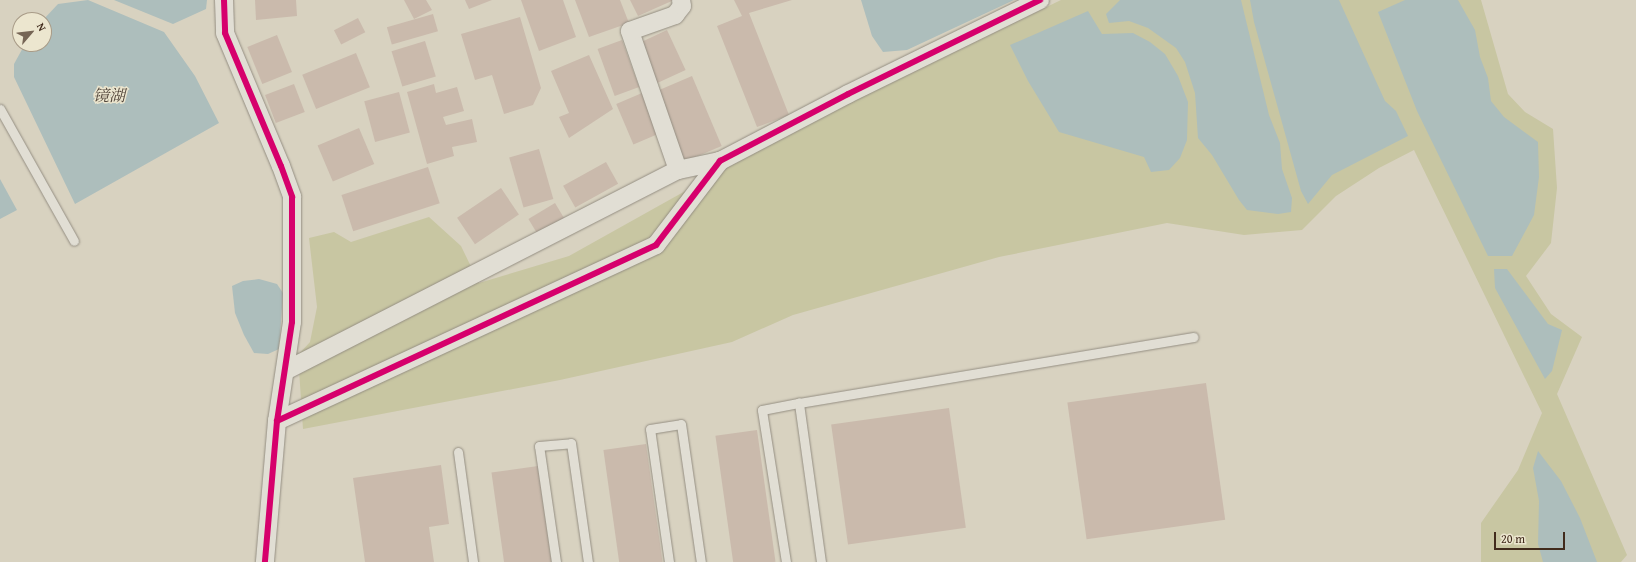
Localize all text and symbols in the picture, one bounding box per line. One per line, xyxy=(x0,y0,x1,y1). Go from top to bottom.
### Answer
north arrow xyxy=(12,12,52,52)
text: N xyxy=(33,20,50,34)
water label: 镜湖 xyxy=(93,85,125,105)
scale bar xyxy=(1496,524,1567,550)
text: 20 m xyxy=(1501,530,1525,547)

